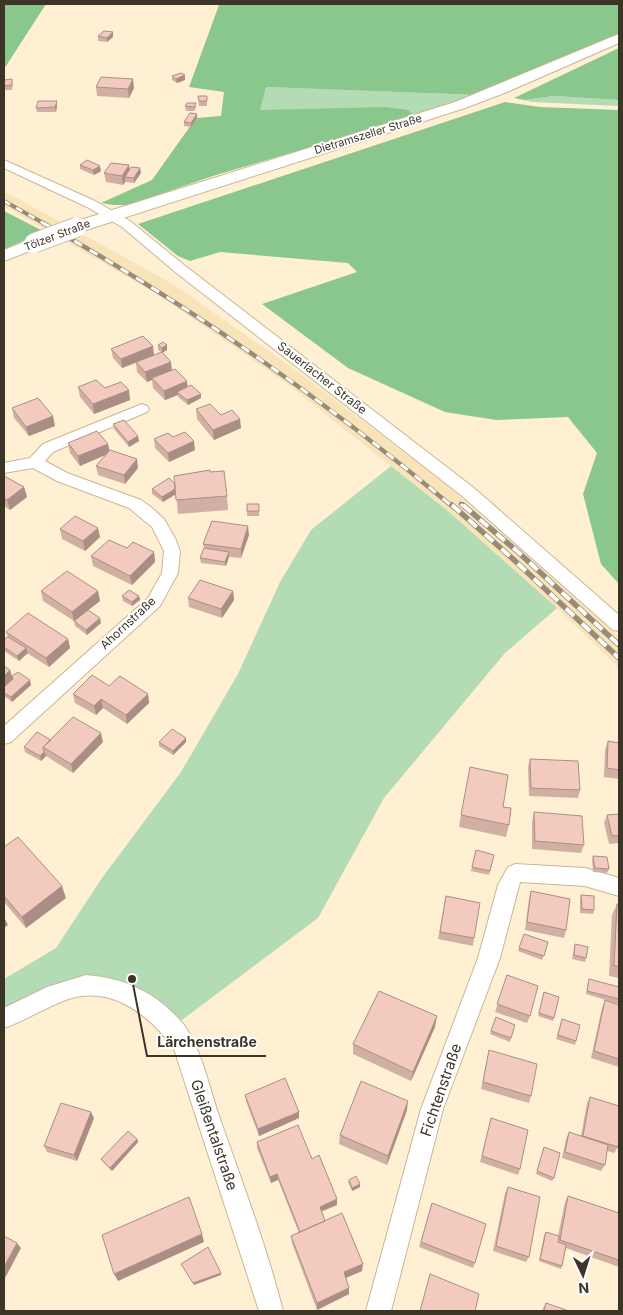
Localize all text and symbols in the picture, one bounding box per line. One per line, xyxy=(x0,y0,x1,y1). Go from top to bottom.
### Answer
street label: Dietramszeller Straße xyxy=(312,111,424,157)
street label: Tölzer Straße xyxy=(22,216,92,254)
street label: Sauerlacher Straße xyxy=(275,338,370,417)
street label: Ahornstraße xyxy=(97,593,158,652)
callout: Lärchenstraße xyxy=(147,1027,266,1056)
text: Lärchenstraße xyxy=(157,1033,257,1050)
street label: Fichtenstraße xyxy=(416,1041,465,1139)
street label: Gleißentalstraße xyxy=(187,1077,242,1193)
north arrow xyxy=(558,1250,608,1300)
text: N xyxy=(578,1280,590,1297)

